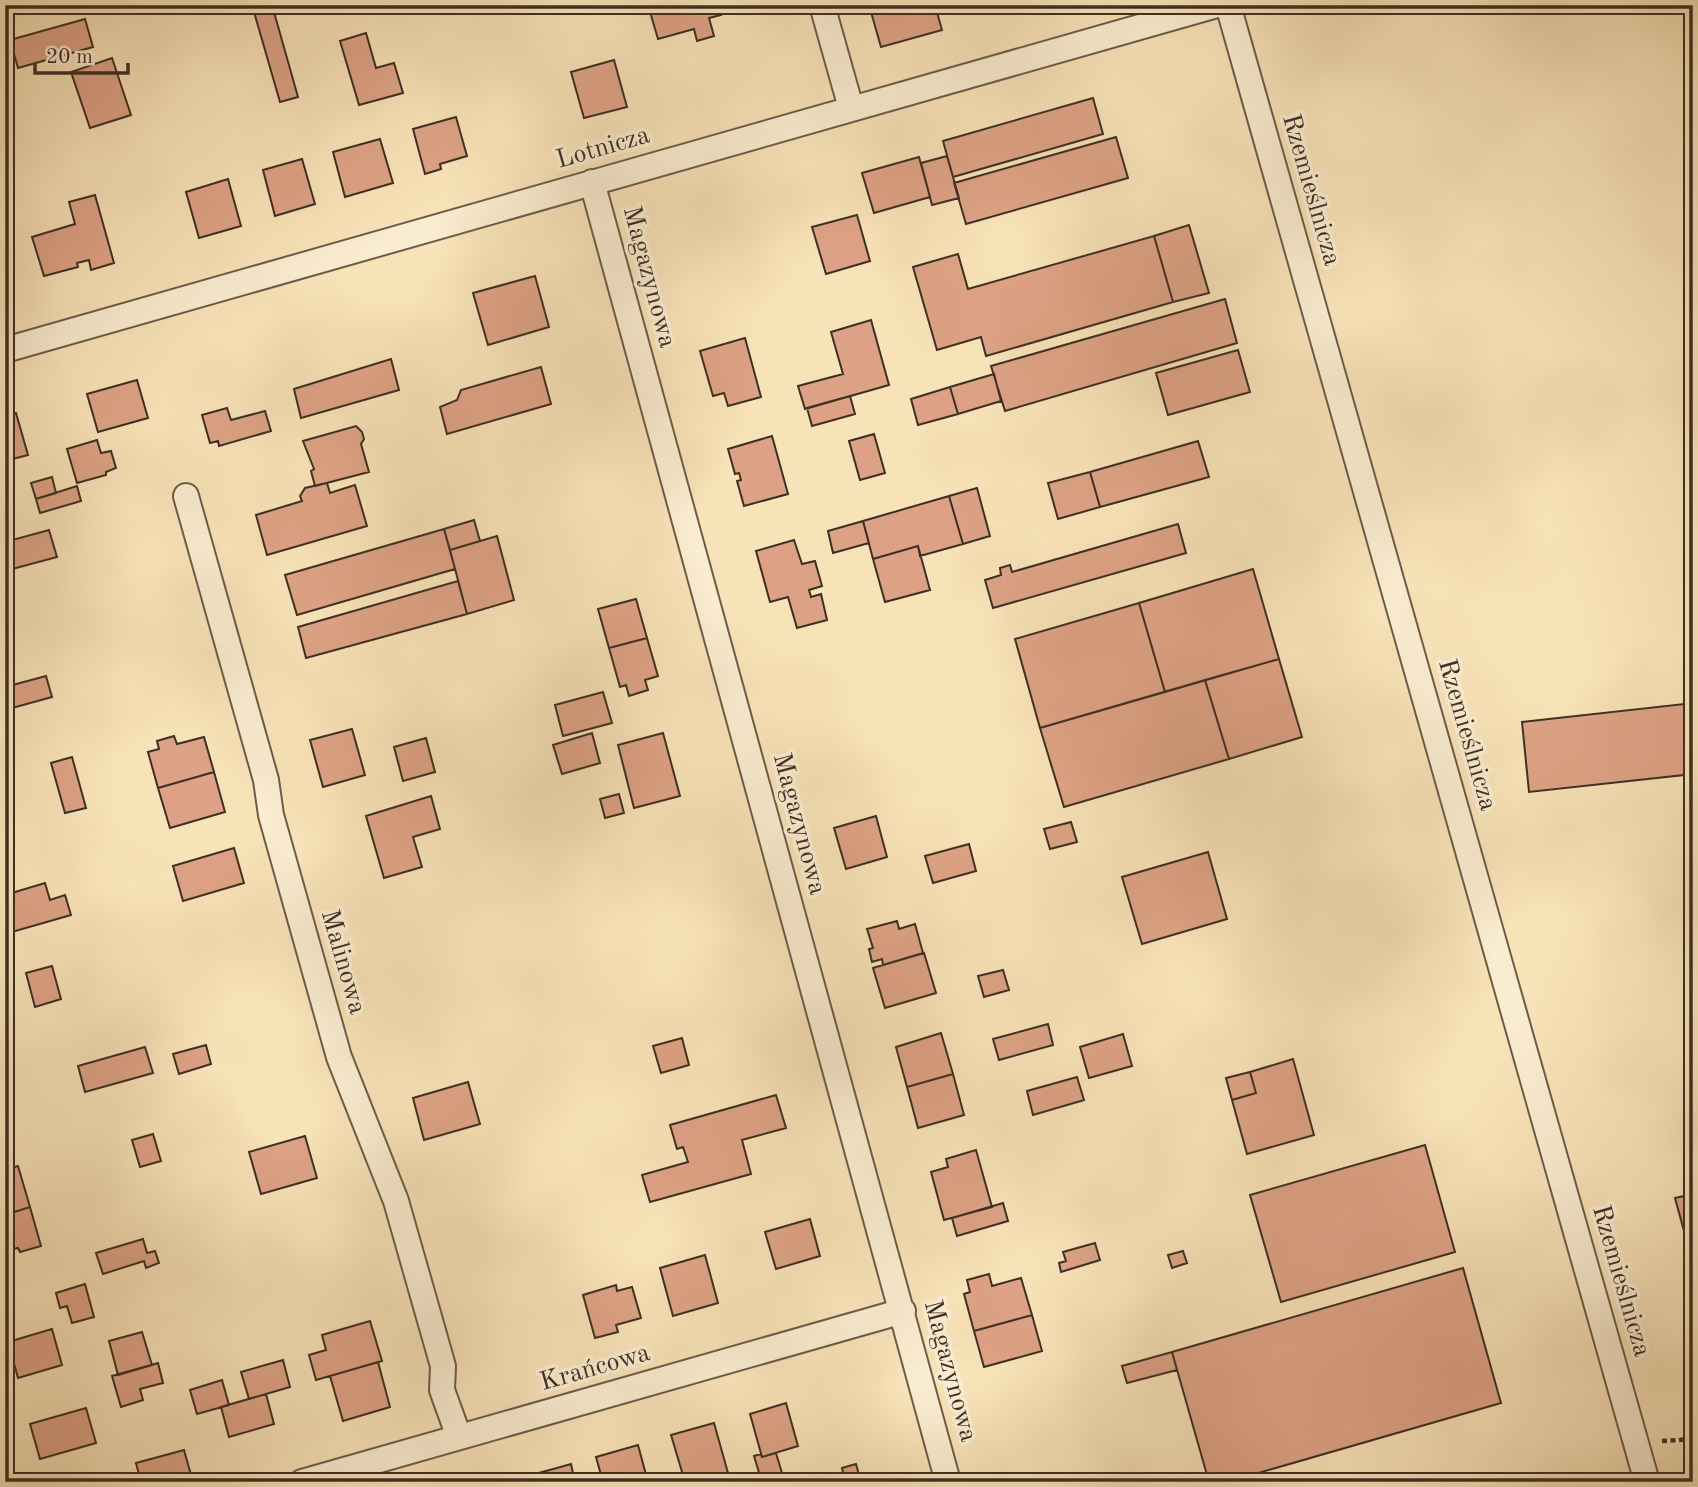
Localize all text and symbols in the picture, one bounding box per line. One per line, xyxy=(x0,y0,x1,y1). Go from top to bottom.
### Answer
scale bar xyxy=(35,32,128,76)
text: 20 m xyxy=(46,47,93,68)
street label: Rzemieślnicza xyxy=(1277,111,1345,269)
street label: Lotnicza xyxy=(553,122,653,174)
street label: Magazynowa xyxy=(618,203,680,351)
street label: Rzemieślnicza xyxy=(1433,656,1501,814)
street label: Magazynowa xyxy=(768,750,830,898)
street label: Malinowa xyxy=(316,907,370,1017)
street label: Rzemieślnicza xyxy=(1587,1202,1655,1360)
street label: Magazynowa xyxy=(919,1297,981,1445)
street label: Krańcowa xyxy=(537,1340,653,1396)

